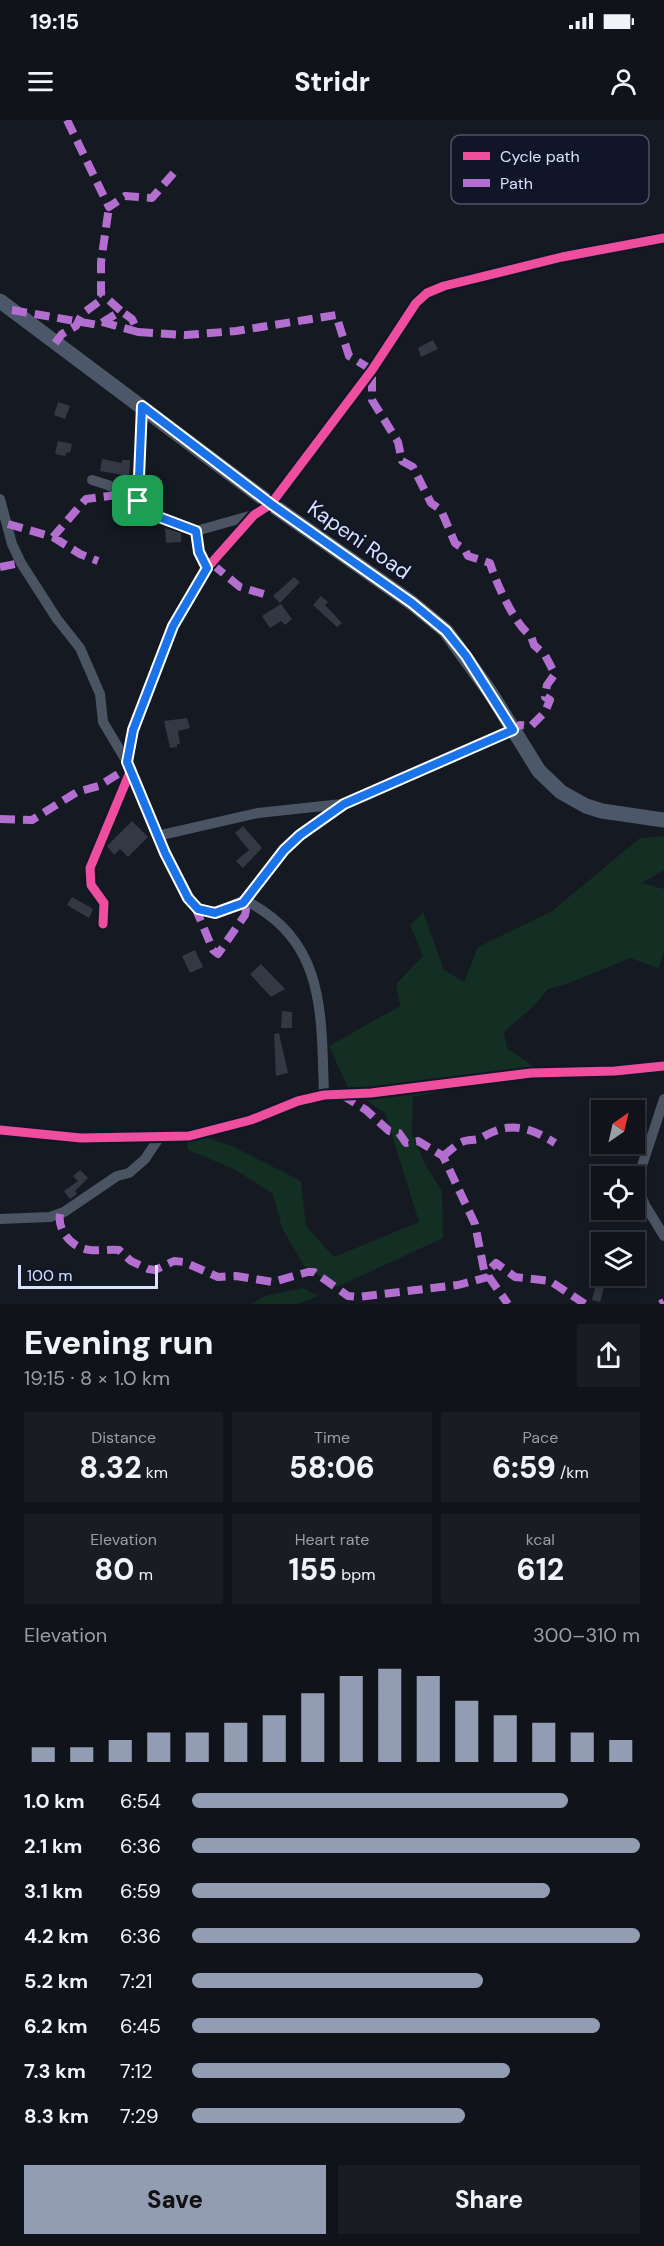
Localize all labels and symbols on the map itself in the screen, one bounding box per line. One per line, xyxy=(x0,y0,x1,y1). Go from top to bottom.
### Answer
legend xyxy=(451,135,649,204)
text: Cycle path xyxy=(500,146,580,167)
text: Path xyxy=(500,173,533,194)
pin xyxy=(112,475,163,526)
street label: Kapeni Road xyxy=(302,494,416,586)
north arrow xyxy=(591,1100,645,1154)
scale bar xyxy=(18,1262,158,1290)

